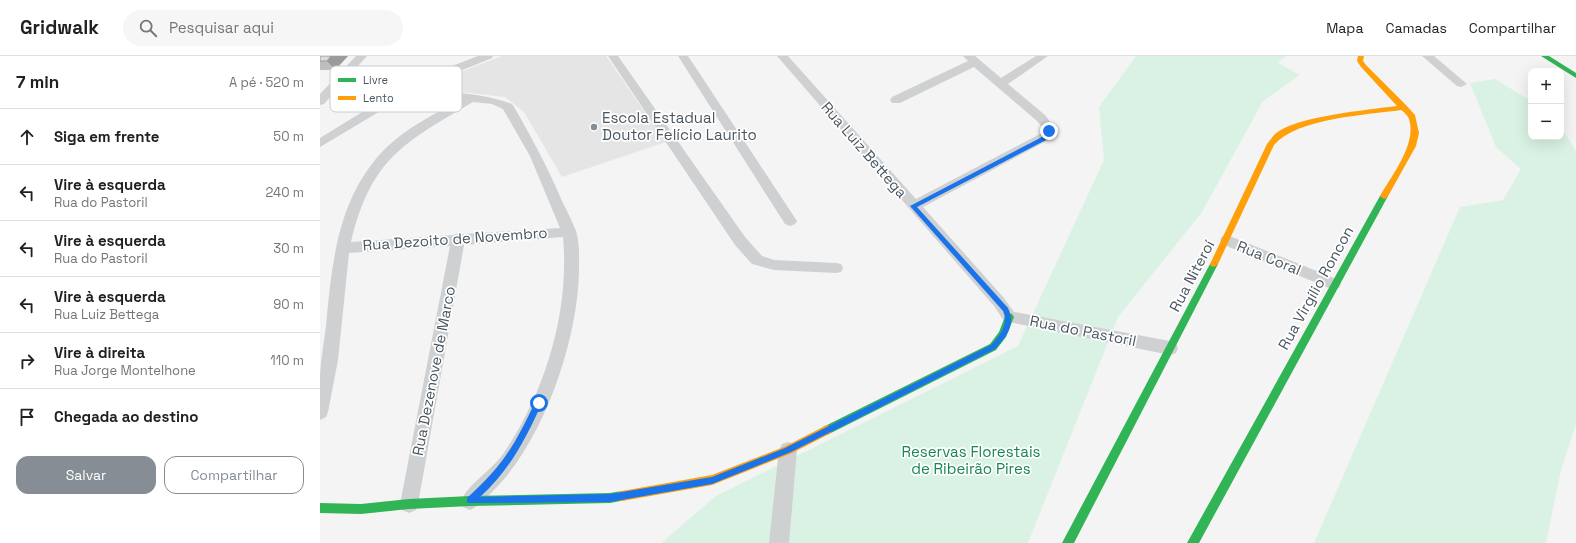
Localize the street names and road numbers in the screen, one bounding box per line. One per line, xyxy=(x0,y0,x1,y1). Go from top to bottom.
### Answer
street label: Rua Luiz Bettega xyxy=(817,98,912,202)
street label: Rua Dezoito de Novembro xyxy=(362,223,548,254)
street label: Rua Virgílio Roncon xyxy=(1274,223,1357,353)
street label: Rua Niteroí xyxy=(1165,236,1219,315)
street label: Rua Coral xyxy=(1234,236,1304,279)
street label: Rua Dezenove de Marco xyxy=(408,284,459,457)
street label: Rua do Pastoril xyxy=(1028,311,1138,350)

